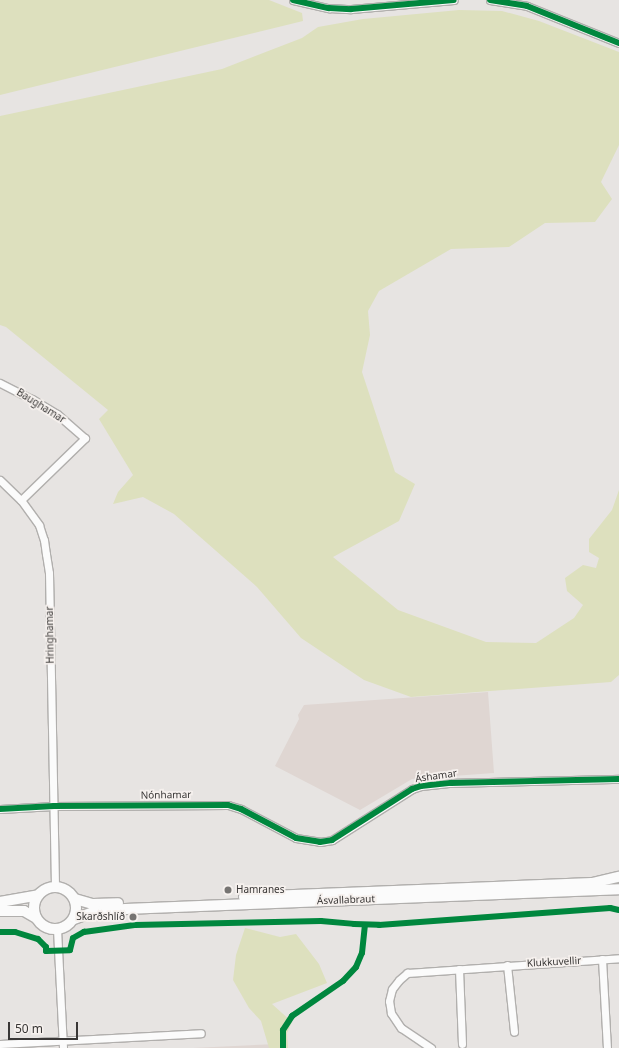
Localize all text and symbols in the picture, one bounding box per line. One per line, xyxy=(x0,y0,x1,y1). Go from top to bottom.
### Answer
street label: Baughamar xyxy=(14,386,68,426)
street label: Hringhamar xyxy=(44,606,56,664)
street label: Áshamar xyxy=(414,767,458,785)
street label: Nónhamar xyxy=(141,789,191,801)
place label: Hamranes xyxy=(236,884,285,896)
marker: Hamranes xyxy=(223,885,233,895)
street label: Ásvallabraut xyxy=(317,893,375,907)
place label: Skarðshlíð xyxy=(76,911,125,923)
marker: Skarðshlíð xyxy=(128,912,138,922)
street label: Klukkuvellir xyxy=(527,955,581,969)
scale bar xyxy=(10,1014,80,1040)
text: 50 m xyxy=(15,1020,43,1037)

